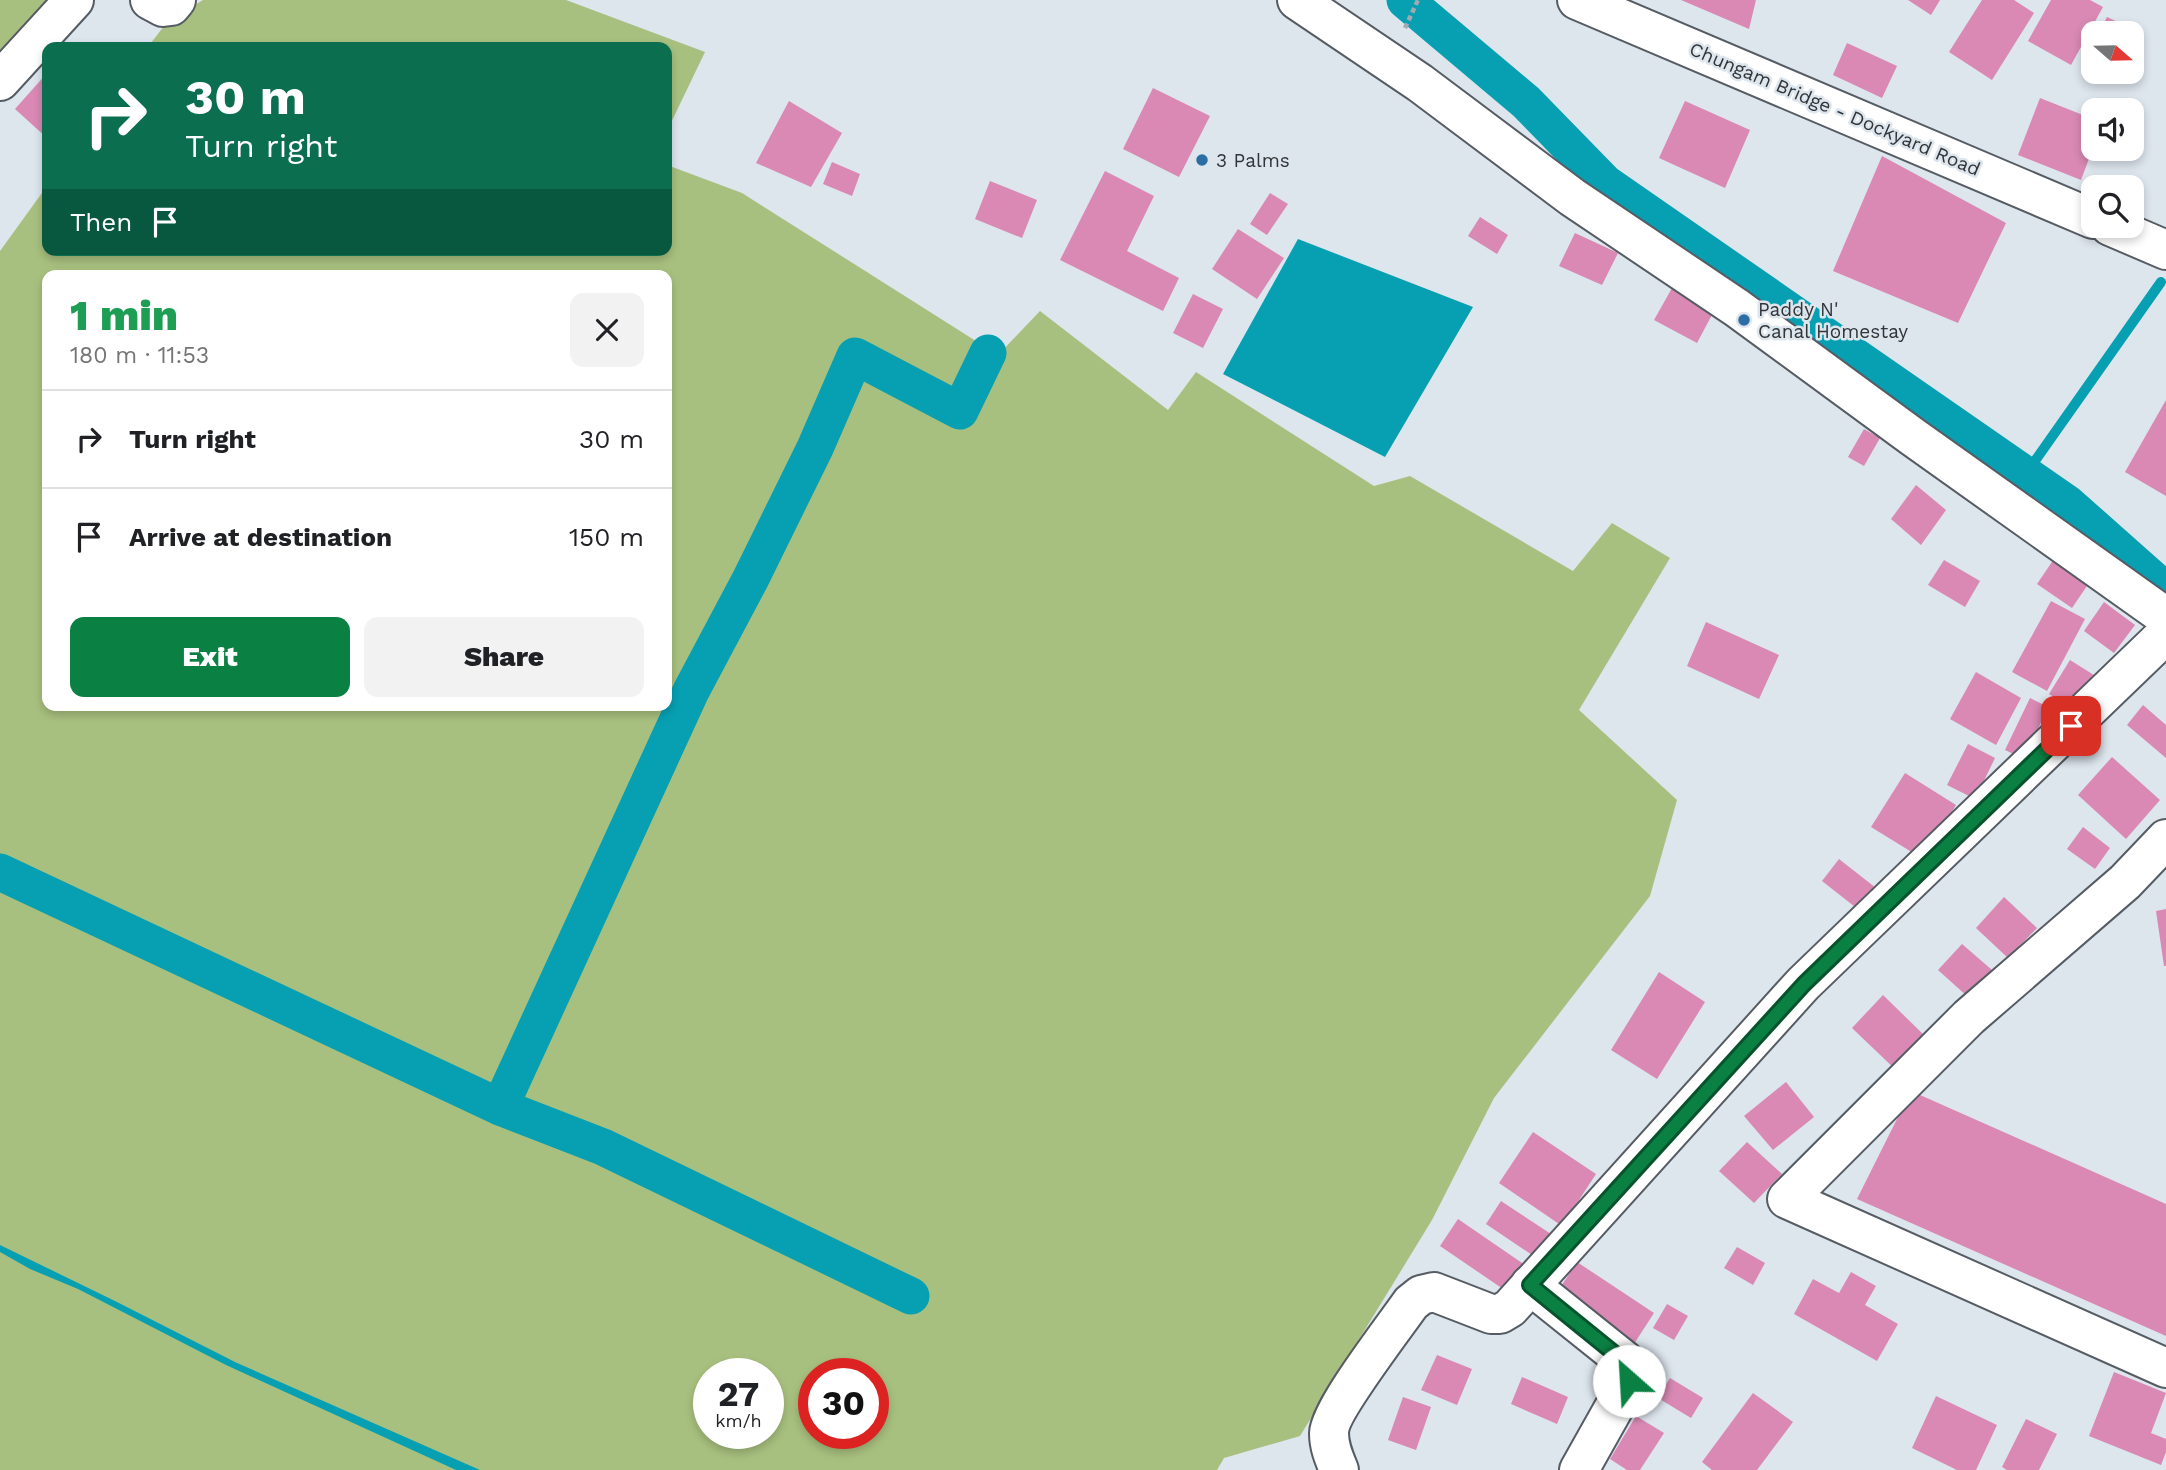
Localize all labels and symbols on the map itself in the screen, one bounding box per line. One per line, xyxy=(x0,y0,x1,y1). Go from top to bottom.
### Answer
north arrow xyxy=(2081,21,2144,84)
street label: Chungam Bridge - Dockyard Road xyxy=(1686,37,1984,181)
place label: 3 Palms xyxy=(1216,149,1290,172)
marker: 3 Palms xyxy=(1194,152,1210,168)
place label: Paddy N' Canal Homestay xyxy=(1758,298,1908,343)
marker: Paddy N' Canal Homestay xyxy=(1736,312,1752,328)
pin xyxy=(2041,696,2101,756)
position arrow xyxy=(1592,1344,1666,1418)
speed limit sign: 30 xyxy=(798,1358,889,1449)

